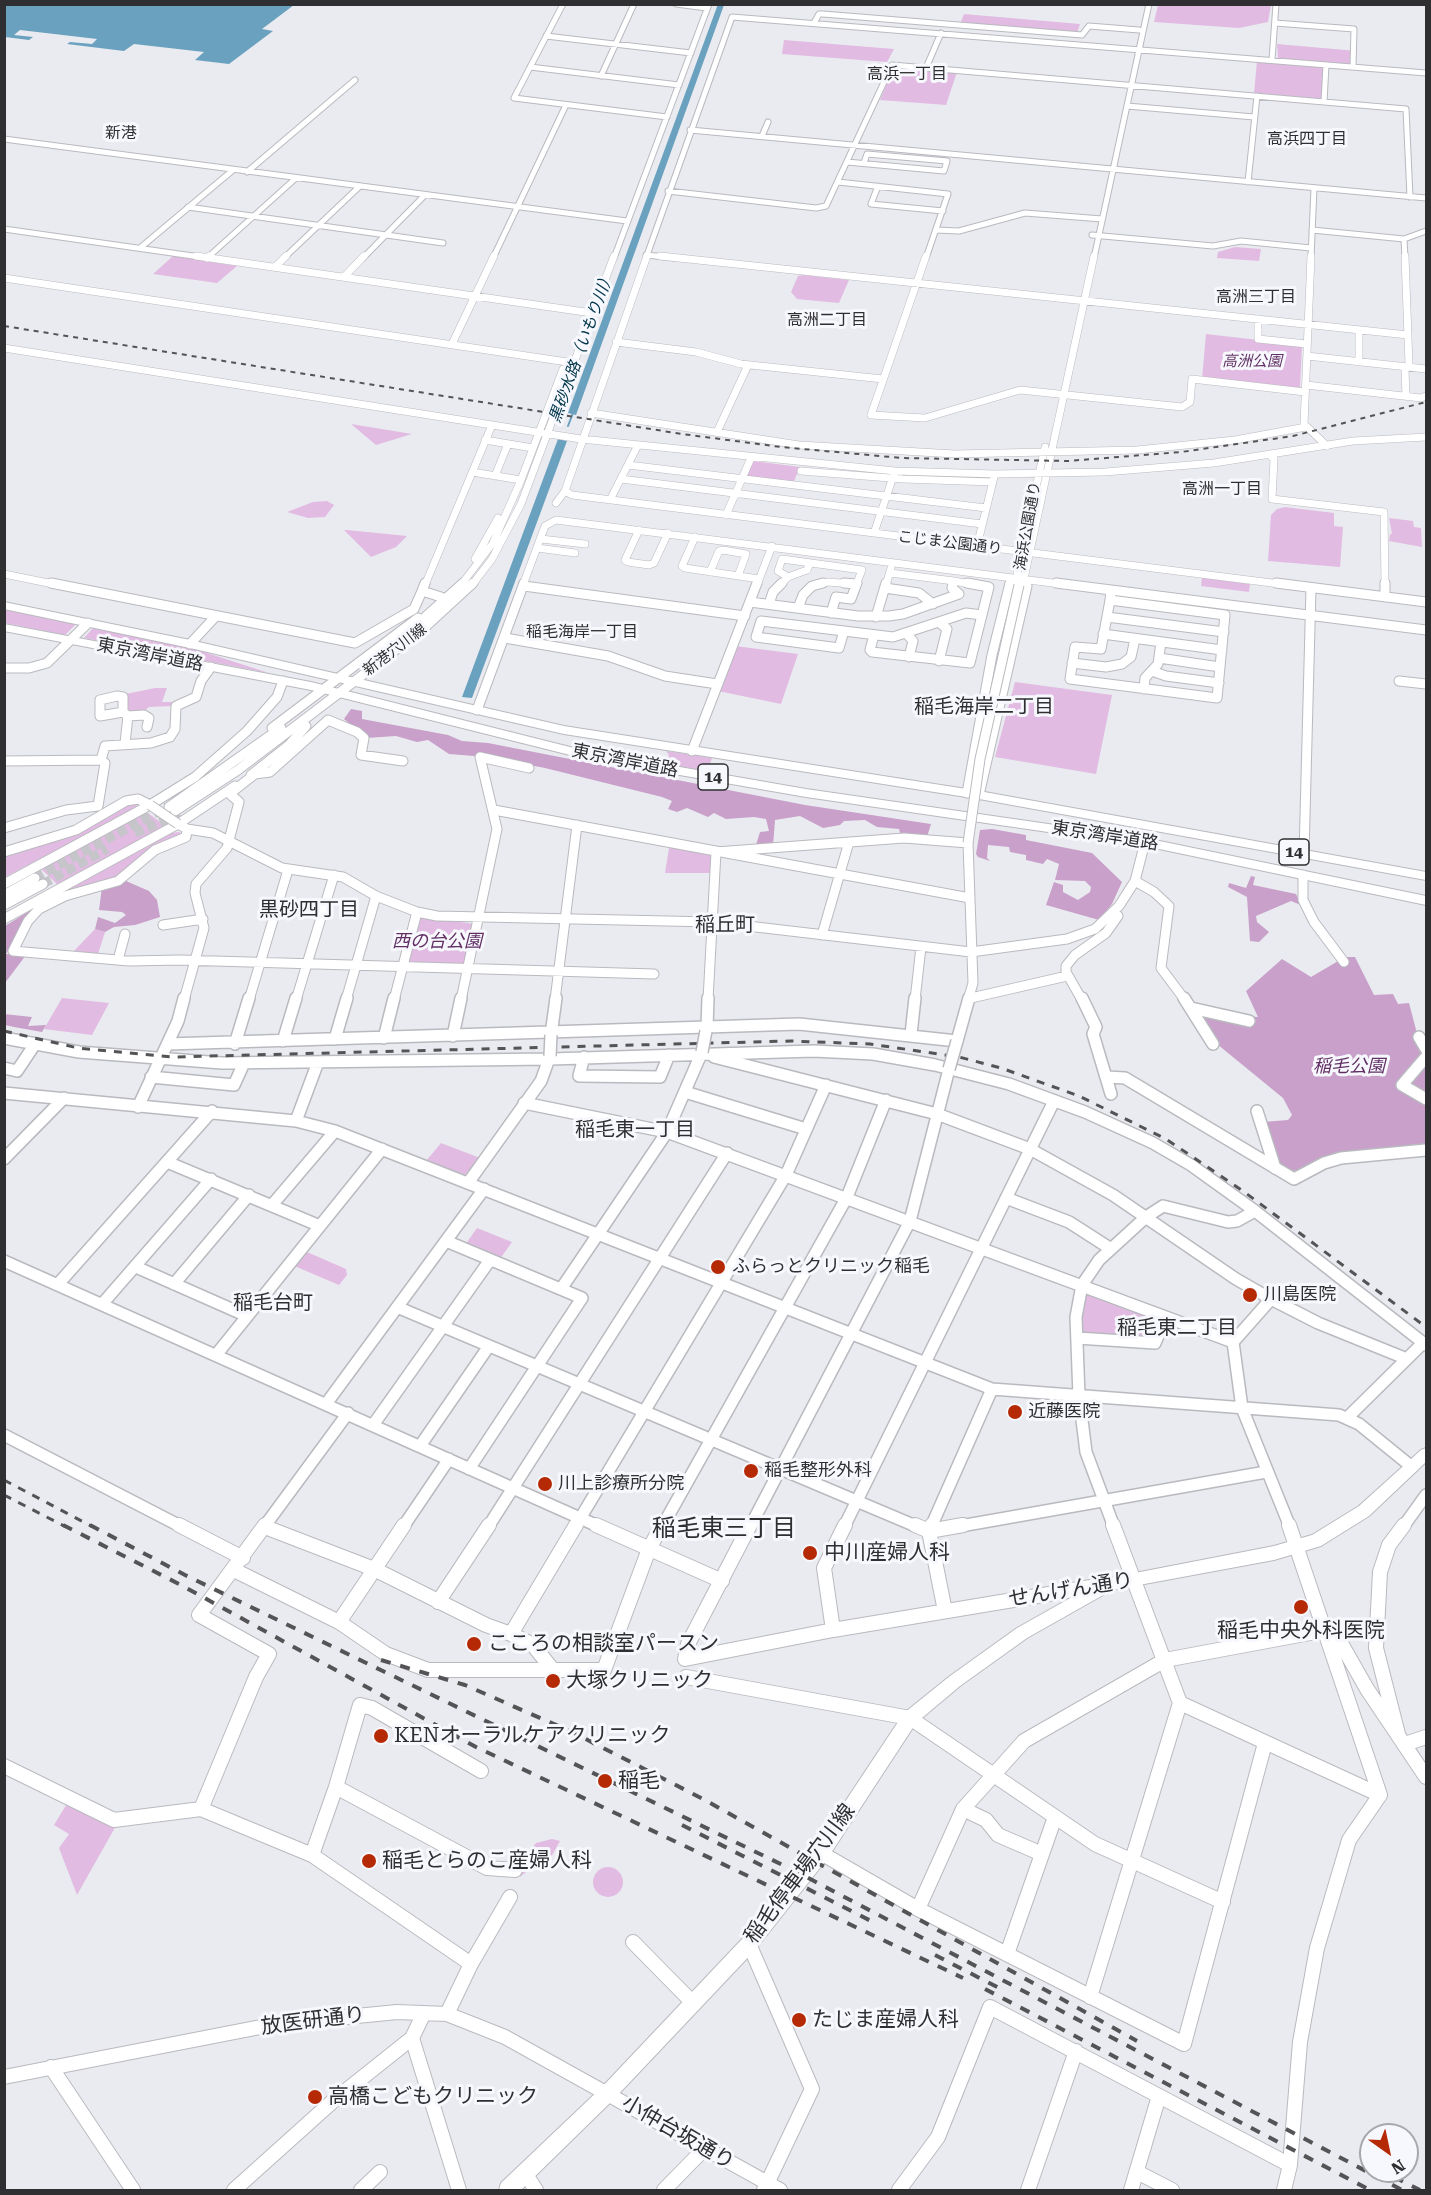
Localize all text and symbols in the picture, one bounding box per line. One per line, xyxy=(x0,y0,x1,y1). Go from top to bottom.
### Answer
district label: 高浜一丁目 xyxy=(867,64,947,84)
district label: 新港 xyxy=(105,123,137,143)
district label: 高浜四丁目 xyxy=(1267,129,1347,149)
water label: 黒砂水路（いもり川） xyxy=(546,269,618,425)
district label: 高洲三丁目 xyxy=(1216,287,1296,307)
district label: 高洲二丁目 xyxy=(787,310,867,330)
park label: 高洲公園 xyxy=(1222,353,1282,371)
district label: 高洲一丁目 xyxy=(1182,479,1262,499)
street label: 海浜公園通り xyxy=(1011,480,1045,572)
street label: こじま公園通り xyxy=(897,528,1003,558)
street label: 新港穴川線 xyxy=(360,620,430,680)
district label: 稲毛海岸一丁目 xyxy=(526,622,638,642)
street label: 東京湾岸道路 xyxy=(95,634,205,676)
district label: 稲毛海岸二丁目 xyxy=(914,695,1054,719)
street label: 東京湾岸道路 xyxy=(570,740,680,782)
road number: 14 xyxy=(698,764,728,790)
street label: 東京湾岸道路 xyxy=(1050,817,1160,855)
road number: 14 xyxy=(1279,839,1309,865)
district label: 黒砂四丁目 xyxy=(259,898,359,922)
district label: 稲丘町 xyxy=(695,913,755,937)
park label: 西の台公園 xyxy=(392,931,482,953)
park label: 稲毛公園 xyxy=(1313,1056,1385,1078)
district label: 稲毛東一丁目 xyxy=(575,1118,695,1142)
place label: ふらっとクリニック稲毛 xyxy=(732,1256,930,1278)
marker: ふらっとクリニック稲毛 xyxy=(709,1258,727,1276)
place label: 川島医院 xyxy=(1264,1284,1336,1306)
marker: 川島医院 xyxy=(1241,1286,1259,1304)
district label: 稲毛台町 xyxy=(233,1291,313,1315)
district label: 稲毛東二丁目 xyxy=(1117,1316,1237,1340)
place label: 近藤医院 xyxy=(1028,1401,1100,1423)
marker: 近藤医院 xyxy=(1006,1403,1024,1421)
place label: 稲毛整形外科 xyxy=(764,1460,872,1482)
marker: 稲毛整形外科 xyxy=(742,1462,760,1480)
place label: 川上診療所分院 xyxy=(558,1473,684,1495)
marker: 川上診療所分院 xyxy=(536,1475,554,1493)
district label: 稲毛東三丁目 xyxy=(652,1515,796,1543)
place label: 中川産婦人科 xyxy=(824,1540,950,1566)
marker: 中川産婦人科 xyxy=(801,1544,819,1562)
street label: せんげん通り xyxy=(1007,1568,1135,1612)
marker: 稲毛中央外科医院 xyxy=(1292,1598,1310,1616)
place label: 稲毛中央外科医院 xyxy=(1217,1618,1385,1644)
place label: こころの相談室パースン xyxy=(488,1631,719,1657)
marker: こころの相談室パースン xyxy=(465,1635,483,1653)
place label: 大塚クリニック xyxy=(566,1668,713,1694)
marker: 大塚クリニック xyxy=(544,1672,562,1690)
place label: KENオーラルケアクリニック xyxy=(394,1723,671,1749)
marker: KENオーラルケアクリニック xyxy=(372,1727,390,1745)
place label: 稲毛 xyxy=(618,1768,660,1794)
marker: 稲毛 xyxy=(596,1772,614,1790)
street label: 稲毛停車場穴川線 xyxy=(739,1799,861,1949)
place label: 稲毛とらのこ産婦人科 xyxy=(382,1848,592,1874)
marker: 稲毛とらのこ産婦人科 xyxy=(360,1852,378,1870)
street label: 放医研通り xyxy=(259,2002,367,2040)
place label: たじま産婦人科 xyxy=(812,2007,959,2033)
marker: たじま産婦人科 xyxy=(790,2011,808,2029)
place label: 高橋こどもクリニック xyxy=(328,2084,538,2110)
marker: 高橋こどもクリニック xyxy=(306,2088,324,2106)
street label: 小仲台坂通り xyxy=(617,2091,739,2175)
north arrow xyxy=(1359,2123,1419,2183)
text: N xyxy=(1388,2156,1408,2178)

